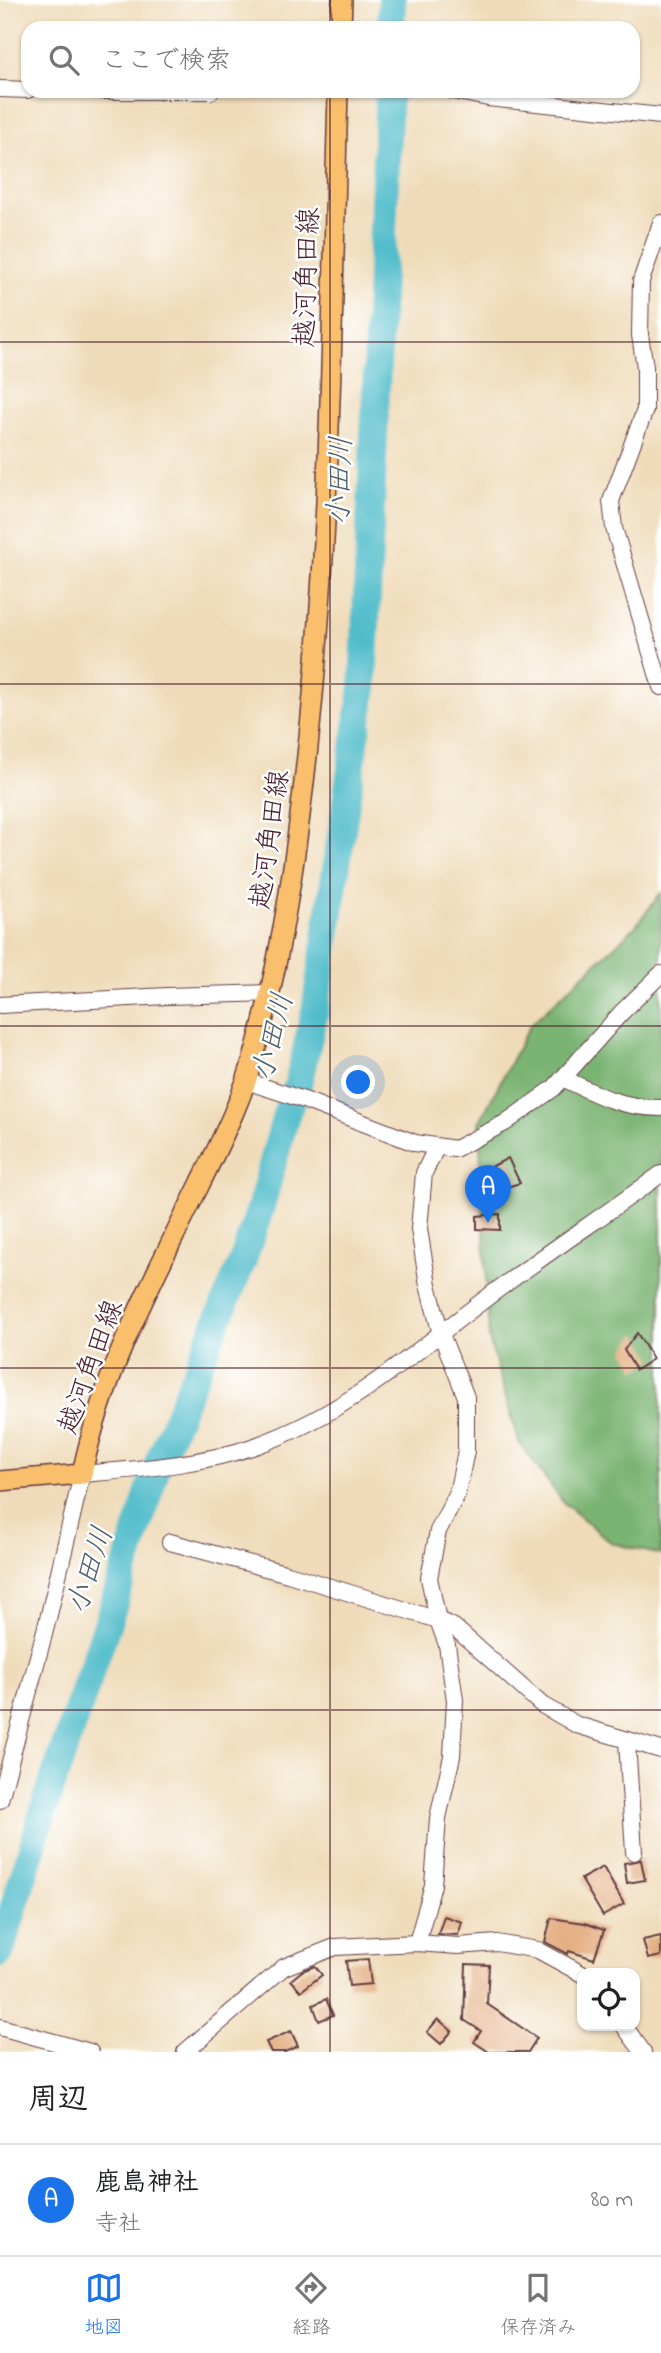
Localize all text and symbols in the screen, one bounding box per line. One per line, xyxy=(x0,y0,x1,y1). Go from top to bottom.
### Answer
search box xyxy=(21,21,640,98)
icon: search xyxy=(45,41,83,79)
text: ここで検索 xyxy=(101,43,231,81)
street label: 越河角田線 xyxy=(286,206,331,348)
water label: 小田川 xyxy=(318,435,366,527)
street label: 越河角田線 xyxy=(241,767,302,912)
water label: 小田川 xyxy=(243,989,307,1087)
your location xyxy=(341,1065,375,1099)
pin: A xyxy=(465,1165,511,1223)
street label: 越河角田線 xyxy=(49,1294,135,1440)
water label: 小田川 xyxy=(57,1521,127,1621)
map controls xyxy=(577,1968,640,2031)
button: locate xyxy=(577,1968,640,2031)
text: 周辺 xyxy=(28,2079,88,2123)
text: 鹿島神社 xyxy=(95,2165,199,2203)
text: A xyxy=(44,2184,58,2217)
text: 80 m xyxy=(591,2184,633,2217)
text: 寺社 xyxy=(95,2208,141,2241)
tab: 地図 xyxy=(85,2269,123,2342)
tab: 経路 xyxy=(292,2269,330,2342)
tab: 保存済み xyxy=(500,2269,576,2342)

